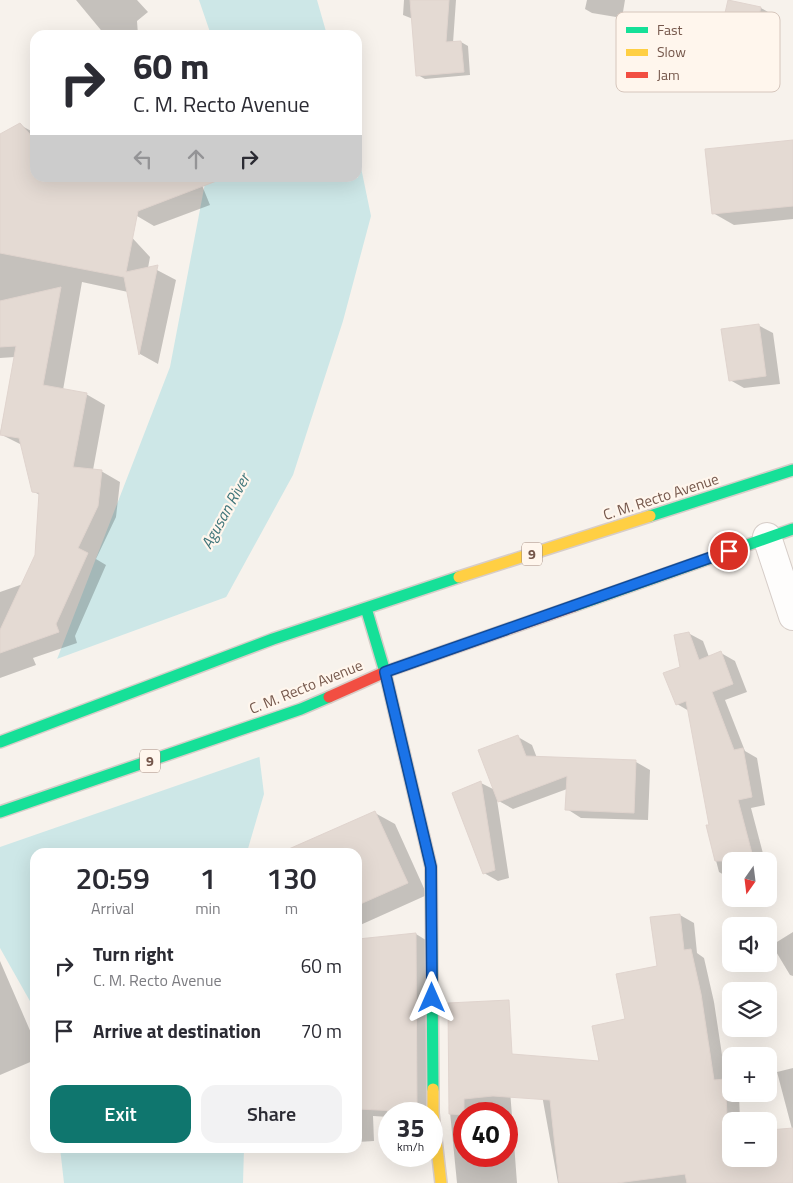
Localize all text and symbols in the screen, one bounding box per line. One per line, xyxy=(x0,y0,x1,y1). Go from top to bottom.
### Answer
legend xyxy=(616,12,780,92)
text: Fast xyxy=(657,19,682,40)
text: 60 m xyxy=(133,39,209,93)
text: Slow xyxy=(657,41,686,62)
icon: right xyxy=(50,50,115,115)
text: Jam xyxy=(657,64,680,85)
text: C. M. Recto Avenue xyxy=(133,87,310,121)
icon: left xyxy=(129,145,157,173)
icon: ahead xyxy=(182,145,210,173)
icon: right xyxy=(235,145,263,173)
water label: Agusan River xyxy=(195,467,256,553)
street label: C. M. Recto Avenue xyxy=(600,467,722,526)
pin xyxy=(708,530,750,572)
icon: arrive xyxy=(715,537,743,565)
road number: 9 xyxy=(522,542,542,566)
street label: C. M. Recto Avenue xyxy=(246,653,366,720)
road number: 9 xyxy=(140,749,160,772)
north arrow xyxy=(722,852,778,908)
map controls xyxy=(722,852,777,1167)
text: 20:59 xyxy=(75,855,150,901)
text: 1 xyxy=(200,855,216,901)
text: 130 xyxy=(266,855,317,901)
text: Arrival xyxy=(91,896,134,920)
text: min xyxy=(195,896,221,920)
text: m xyxy=(285,896,298,920)
button: sound xyxy=(722,917,777,972)
text: Turn right xyxy=(93,939,174,968)
text: 60 m xyxy=(301,951,342,980)
icon: right xyxy=(50,952,78,980)
text: C. M. Recto Avenue xyxy=(93,968,222,992)
position arrow xyxy=(405,971,457,1023)
button: layers xyxy=(722,982,777,1037)
text: Arrive at destination xyxy=(93,1016,261,1045)
text: 70 m xyxy=(301,1016,342,1045)
icon: arrive xyxy=(50,1017,78,1045)
button: + xyxy=(722,1047,777,1102)
button: Exit xyxy=(50,1085,191,1143)
button: Share xyxy=(201,1085,342,1143)
speed limit sign: 40 xyxy=(453,1102,518,1167)
text: 35 xyxy=(396,1109,425,1147)
button: − xyxy=(722,1112,777,1167)
text: km/h xyxy=(397,1137,424,1156)

